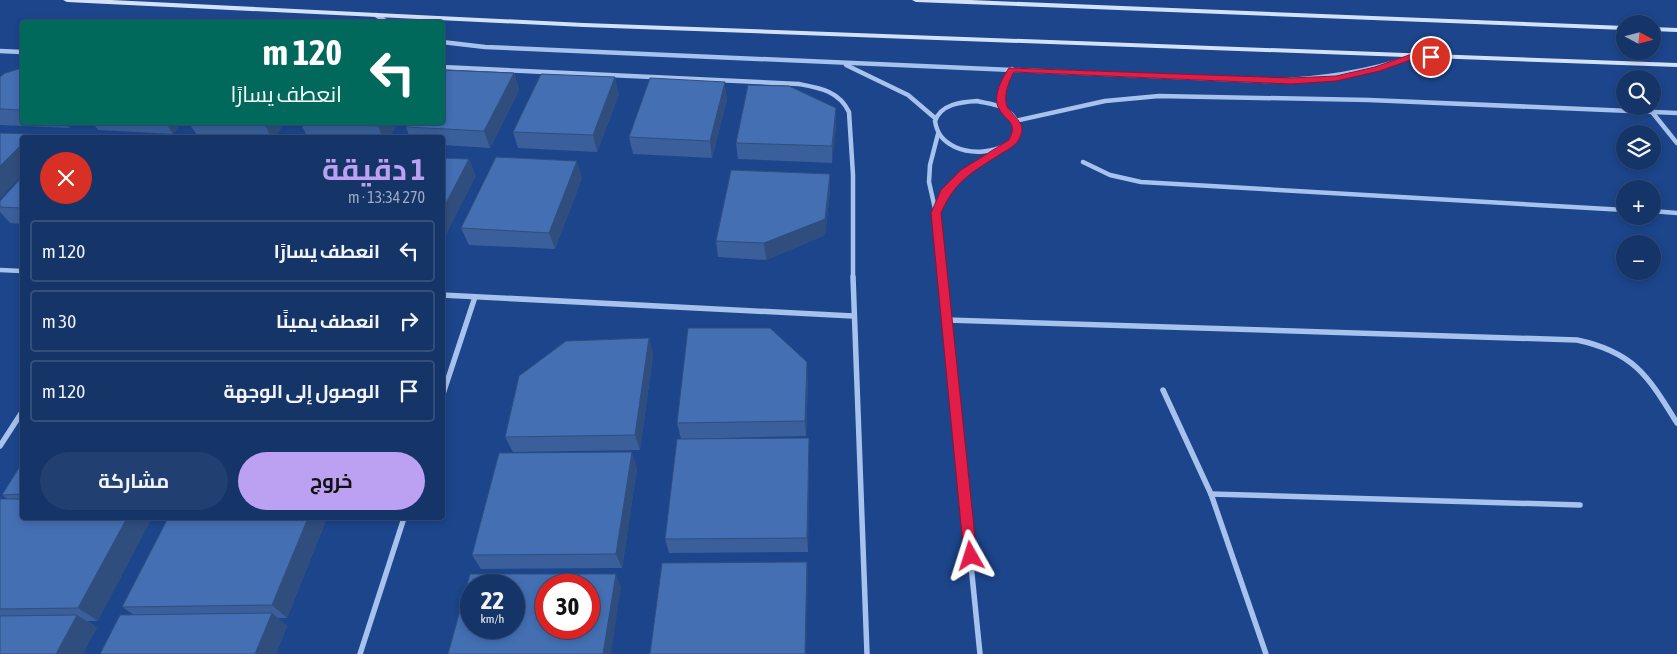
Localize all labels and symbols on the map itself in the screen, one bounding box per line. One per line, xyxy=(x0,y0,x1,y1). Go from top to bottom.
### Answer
north arrow xyxy=(1616,15,1661,60)
pin xyxy=(1410,36,1452,78)
position arrow xyxy=(944,529,996,581)
speed limit sign: 30 xyxy=(535,574,600,639)

